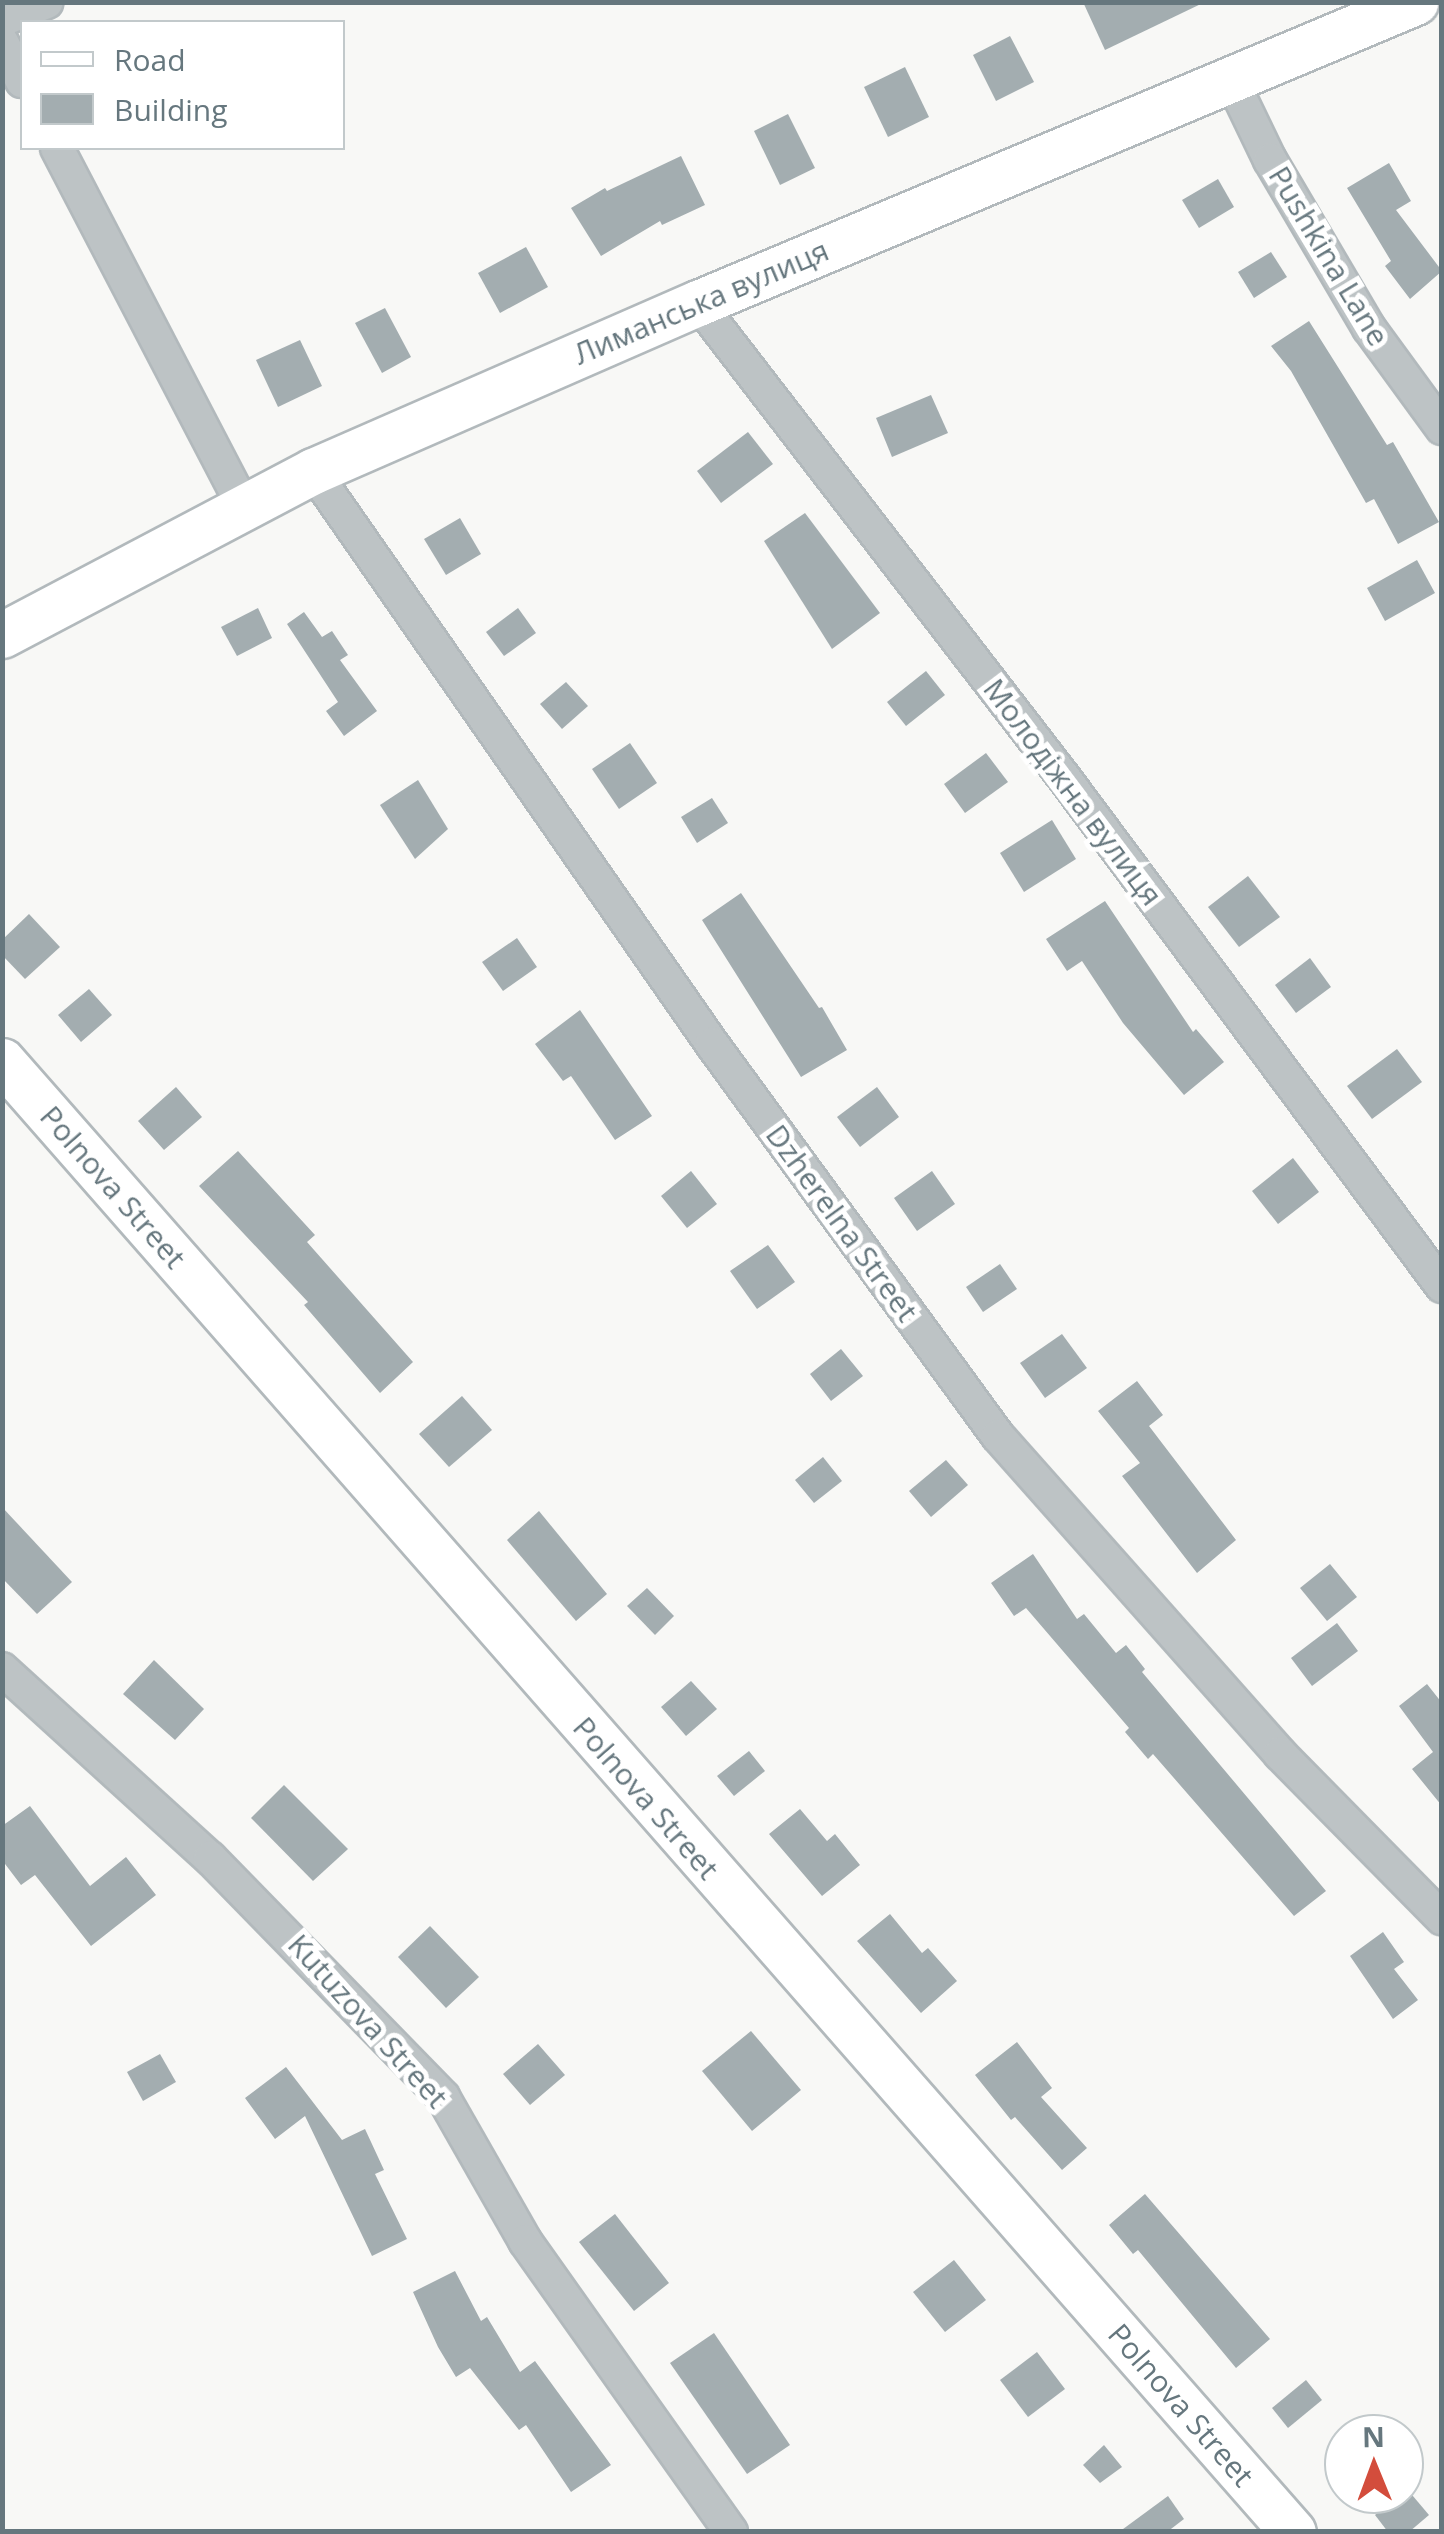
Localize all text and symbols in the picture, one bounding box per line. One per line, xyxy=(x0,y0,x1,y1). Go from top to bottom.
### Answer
legend xyxy=(20,20,345,150)
text: Road xyxy=(114,39,186,80)
text: Building xyxy=(114,89,228,130)
street label: Pushkina Lane xyxy=(1261,160,1397,352)
street label: Лиманська вулиця xyxy=(568,232,834,372)
street label: Молодіжна вулиця xyxy=(976,672,1170,912)
street label: Polnova Street xyxy=(33,1098,193,1276)
street label: Dzherelna Street xyxy=(759,1118,925,1328)
street label: Polnova Street xyxy=(566,1709,726,1887)
street label: Kutuzova Street xyxy=(281,1927,455,2115)
street label: Polnova Street xyxy=(1101,2316,1261,2494)
north arrow xyxy=(1324,2414,1424,2514)
text: N xyxy=(1362,2417,1385,2455)

